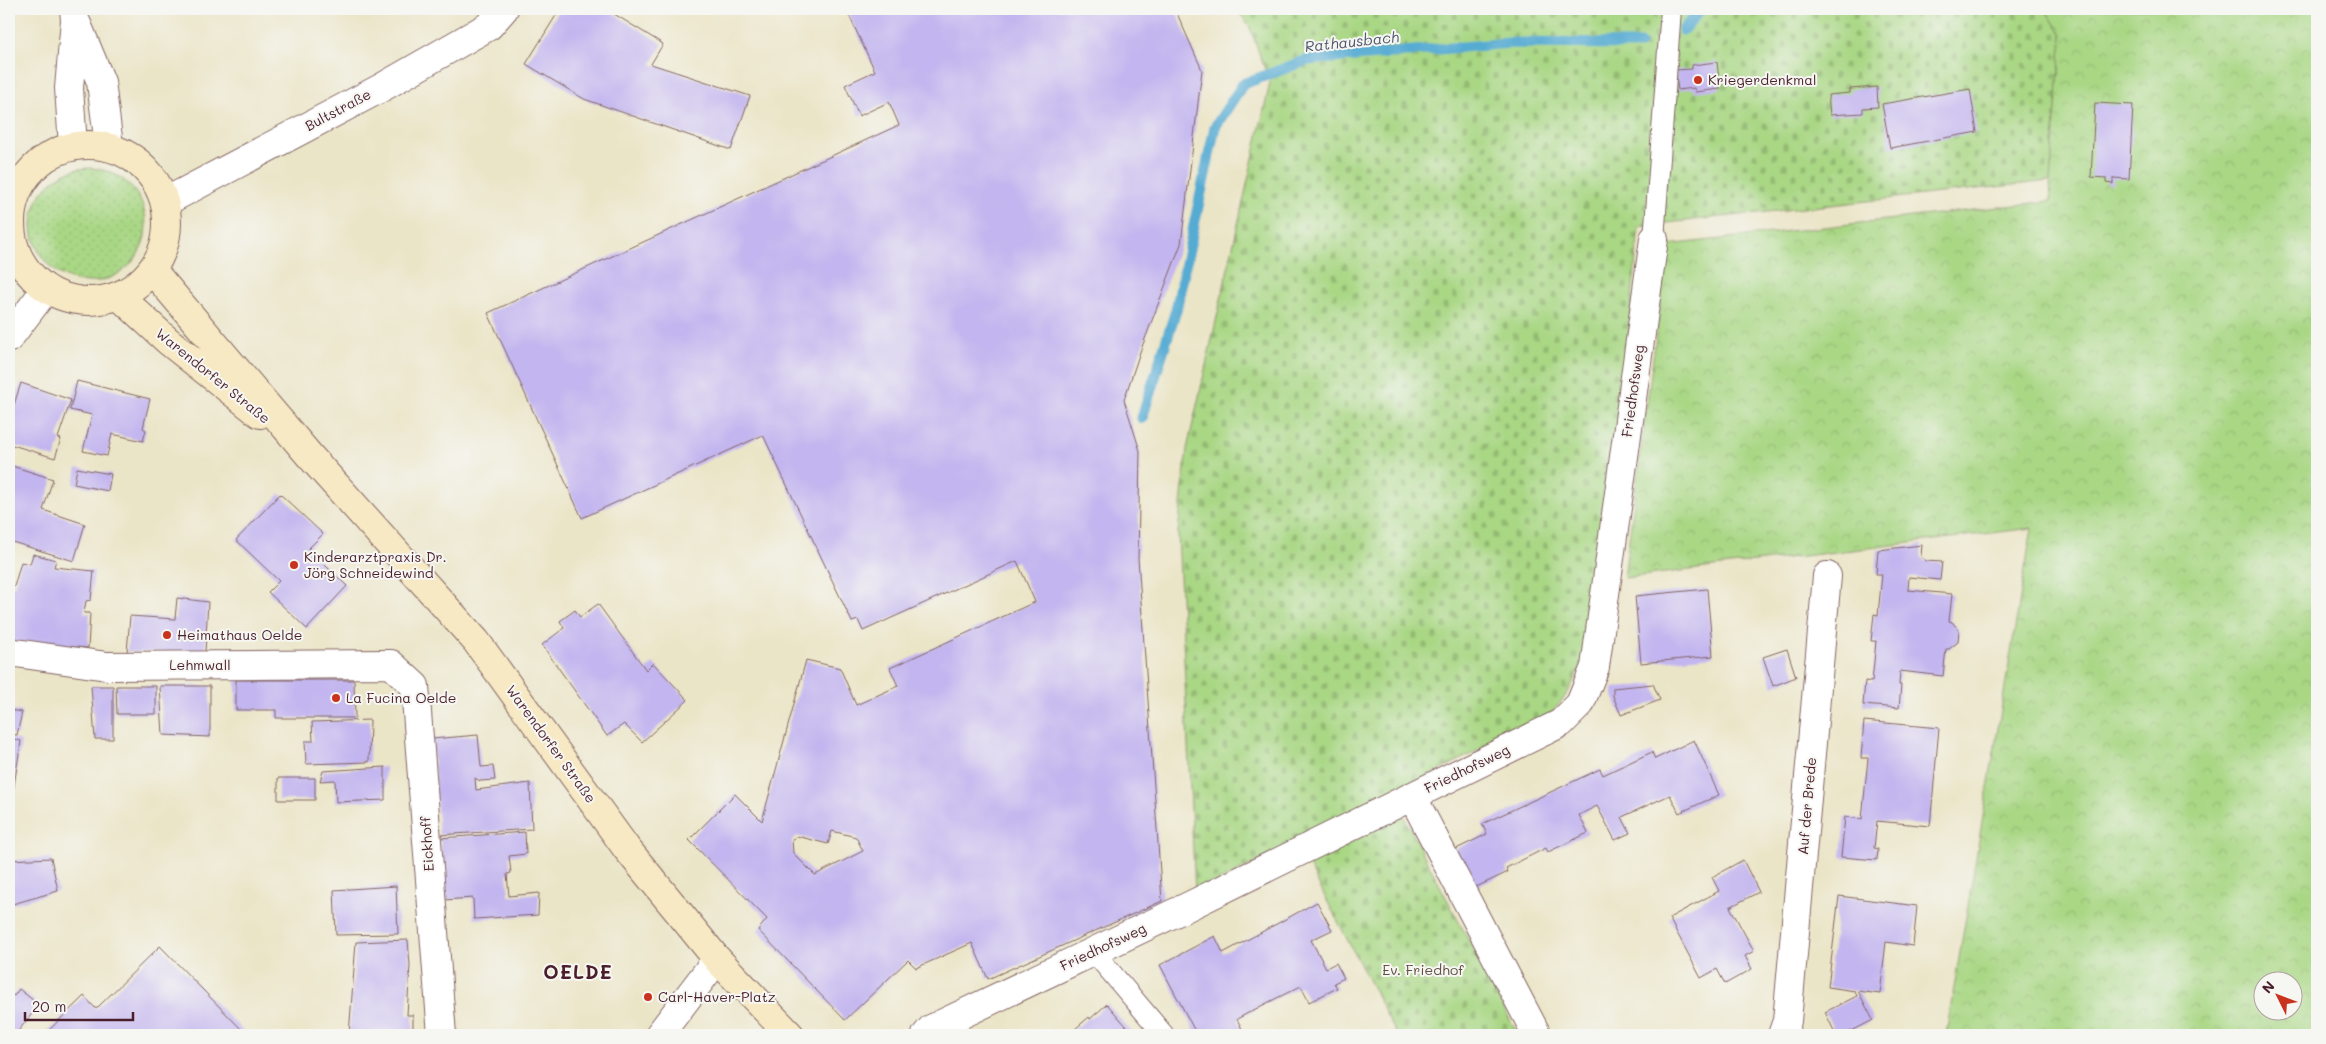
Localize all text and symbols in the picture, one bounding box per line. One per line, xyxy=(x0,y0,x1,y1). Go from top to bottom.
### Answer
water label: Rathausbach xyxy=(1304,26,1400,56)
place label: Kriegerdenkmal xyxy=(1708,70,1816,89)
marker: Kriegerdenkmal xyxy=(1692,74,1704,86)
street label: Bultstraße xyxy=(301,84,374,135)
street label: Warendorfer Straße xyxy=(152,324,274,428)
street label: Friedhofsweg xyxy=(1617,344,1648,438)
place label: Kinderarztpraxis Dr. Jörg Schneidewind xyxy=(304,547,447,582)
marker: Kinderarztpraxis Dr. Jörg Schneidewind xyxy=(288,559,300,571)
place label: Heimathaus Oelde xyxy=(177,625,302,644)
marker: Heimathaus Oelde xyxy=(161,629,173,641)
street label: Lehmwall xyxy=(169,655,231,674)
street label: Warendorfer Straße xyxy=(502,681,601,807)
place label: La Fucina Oelde xyxy=(346,688,456,707)
marker: La Fucina Oelde xyxy=(330,692,342,704)
street label: Friedhofsweg xyxy=(1421,740,1513,797)
street label: Auf der Brede xyxy=(1793,756,1820,856)
street label: Eickhoff xyxy=(415,815,438,872)
street label: Friedhofsweg xyxy=(1057,918,1149,975)
district label: OELDE xyxy=(543,959,613,984)
park label: Ev. Friedhof xyxy=(1382,960,1464,979)
north arrow xyxy=(2254,972,2304,1022)
text: N xyxy=(2257,977,2279,997)
place label: Carl-Haver-Platz xyxy=(658,987,776,1006)
scale bar xyxy=(25,989,132,1021)
marker: Carl-Haver-Platz xyxy=(642,991,654,1003)
text: 20 m xyxy=(32,996,66,1016)

